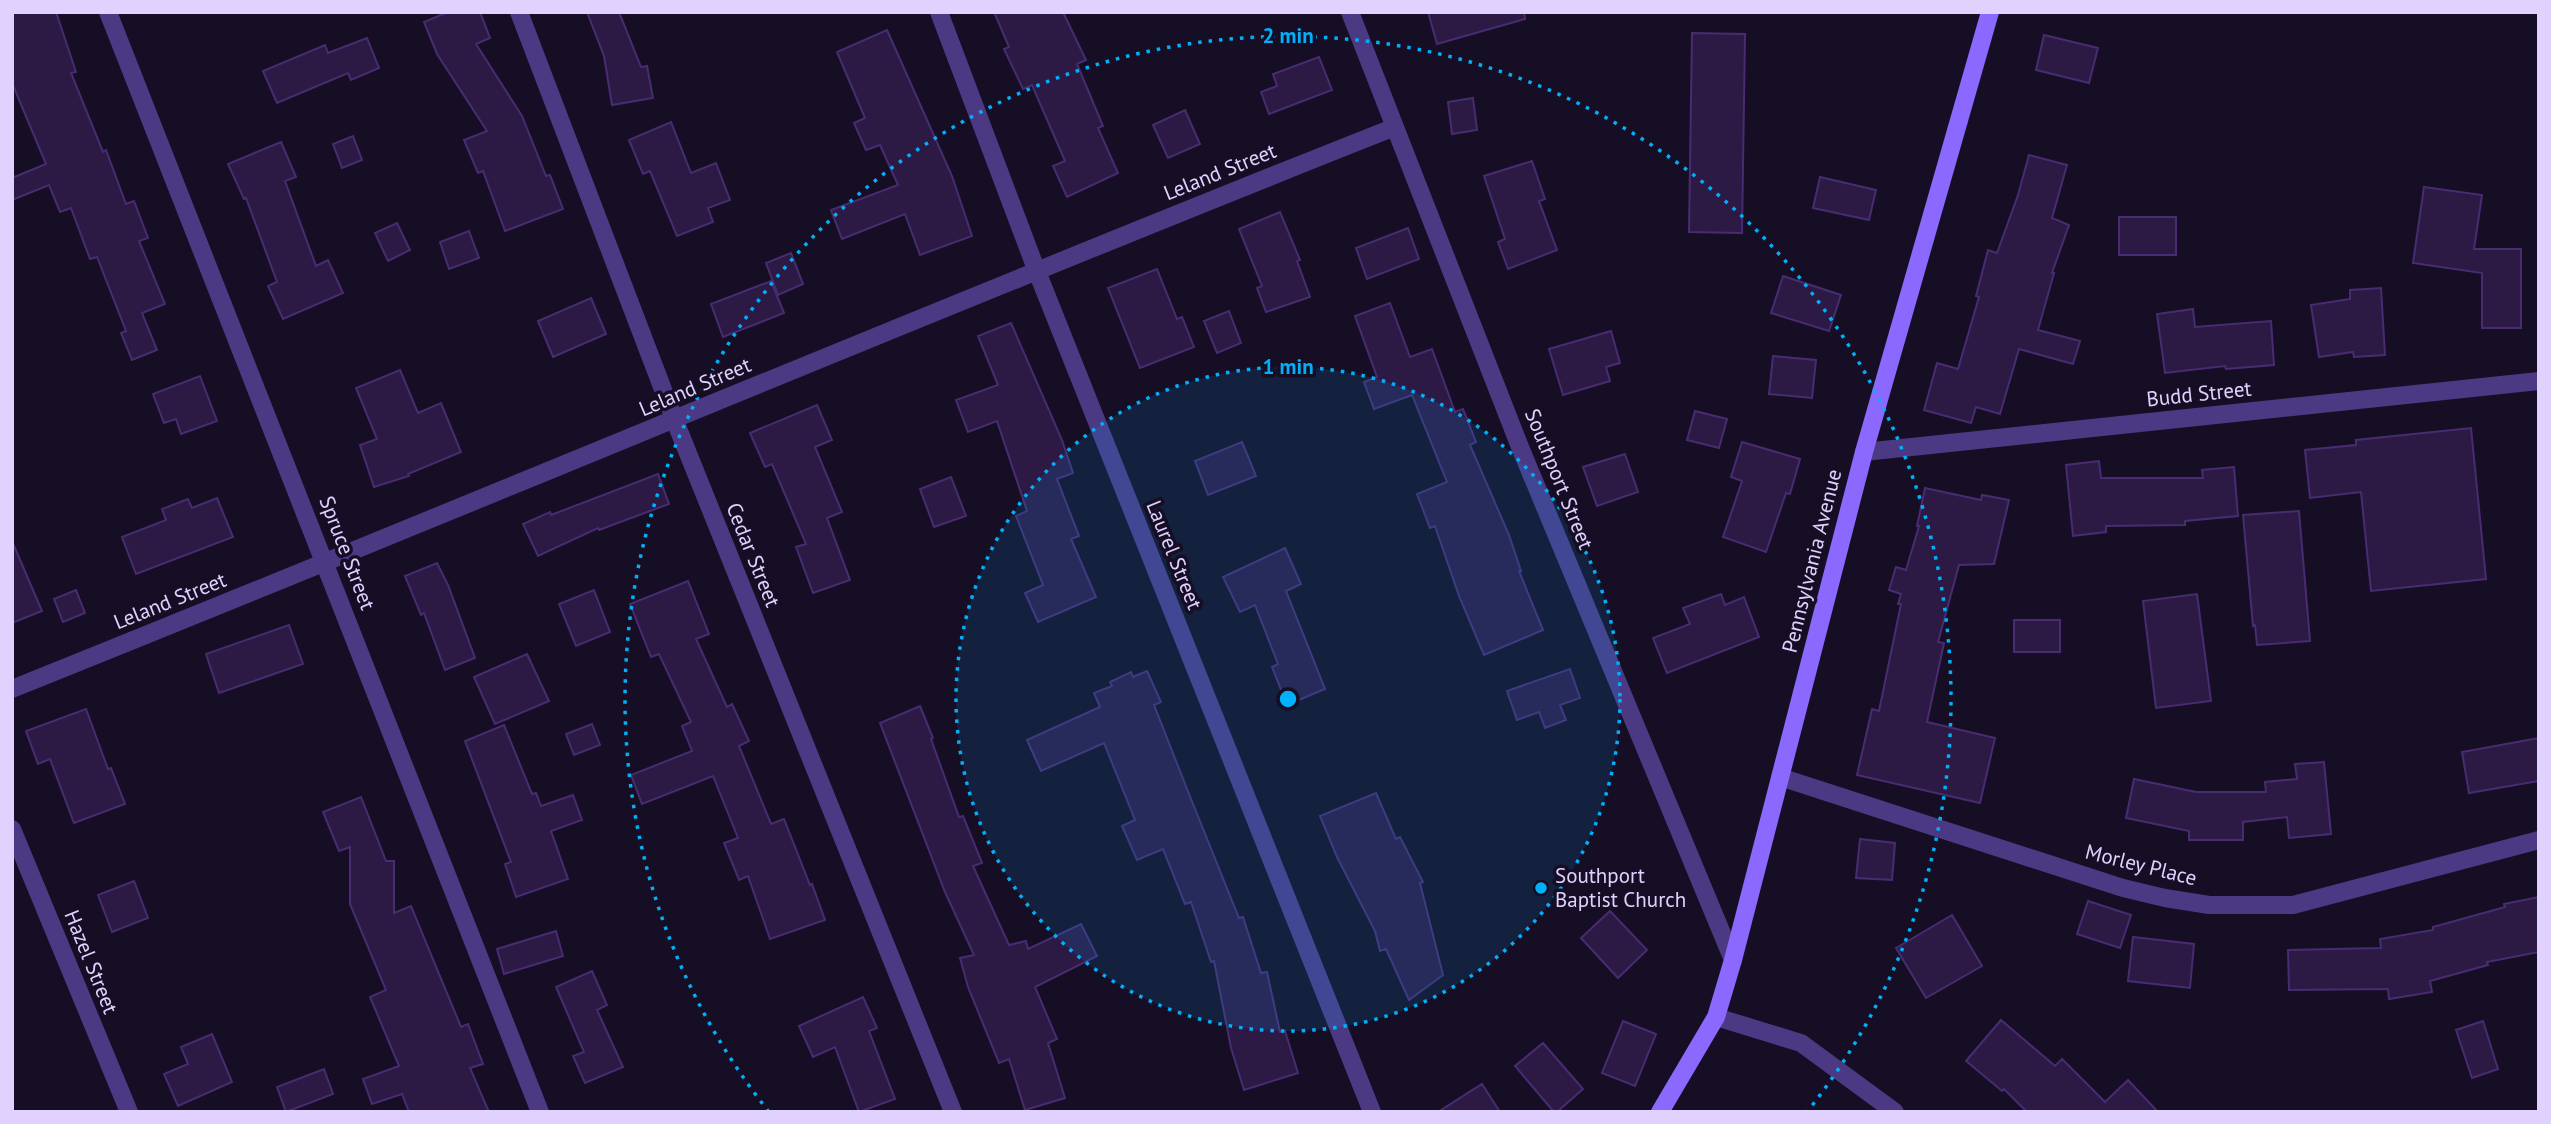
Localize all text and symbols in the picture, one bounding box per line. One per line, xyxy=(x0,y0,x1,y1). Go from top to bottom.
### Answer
text: 2 min xyxy=(1262,22,1314,49)
street label: Leland Street xyxy=(1160,137,1280,206)
street label: Leland Street xyxy=(635,351,755,422)
text: 1 min xyxy=(1262,353,1314,380)
street label: Budd Street xyxy=(2145,375,2253,412)
street label: Southport Street xyxy=(1519,405,1600,553)
street label: Pennsylvania Avenue xyxy=(1776,466,1847,655)
street label: Spruce Street xyxy=(313,492,382,614)
street label: Laurel Street xyxy=(1140,496,1209,613)
street label: Cedar Street xyxy=(720,499,787,611)
street label: Leland Street xyxy=(110,566,230,635)
centre of rings xyxy=(1276,687,1300,711)
street label: Morley Place xyxy=(2083,838,2200,891)
place label: Southport Baptist Church xyxy=(1555,862,1686,913)
marker: Southport Baptist Church xyxy=(1533,880,1549,896)
street label: Hazel Street xyxy=(58,906,125,1018)

